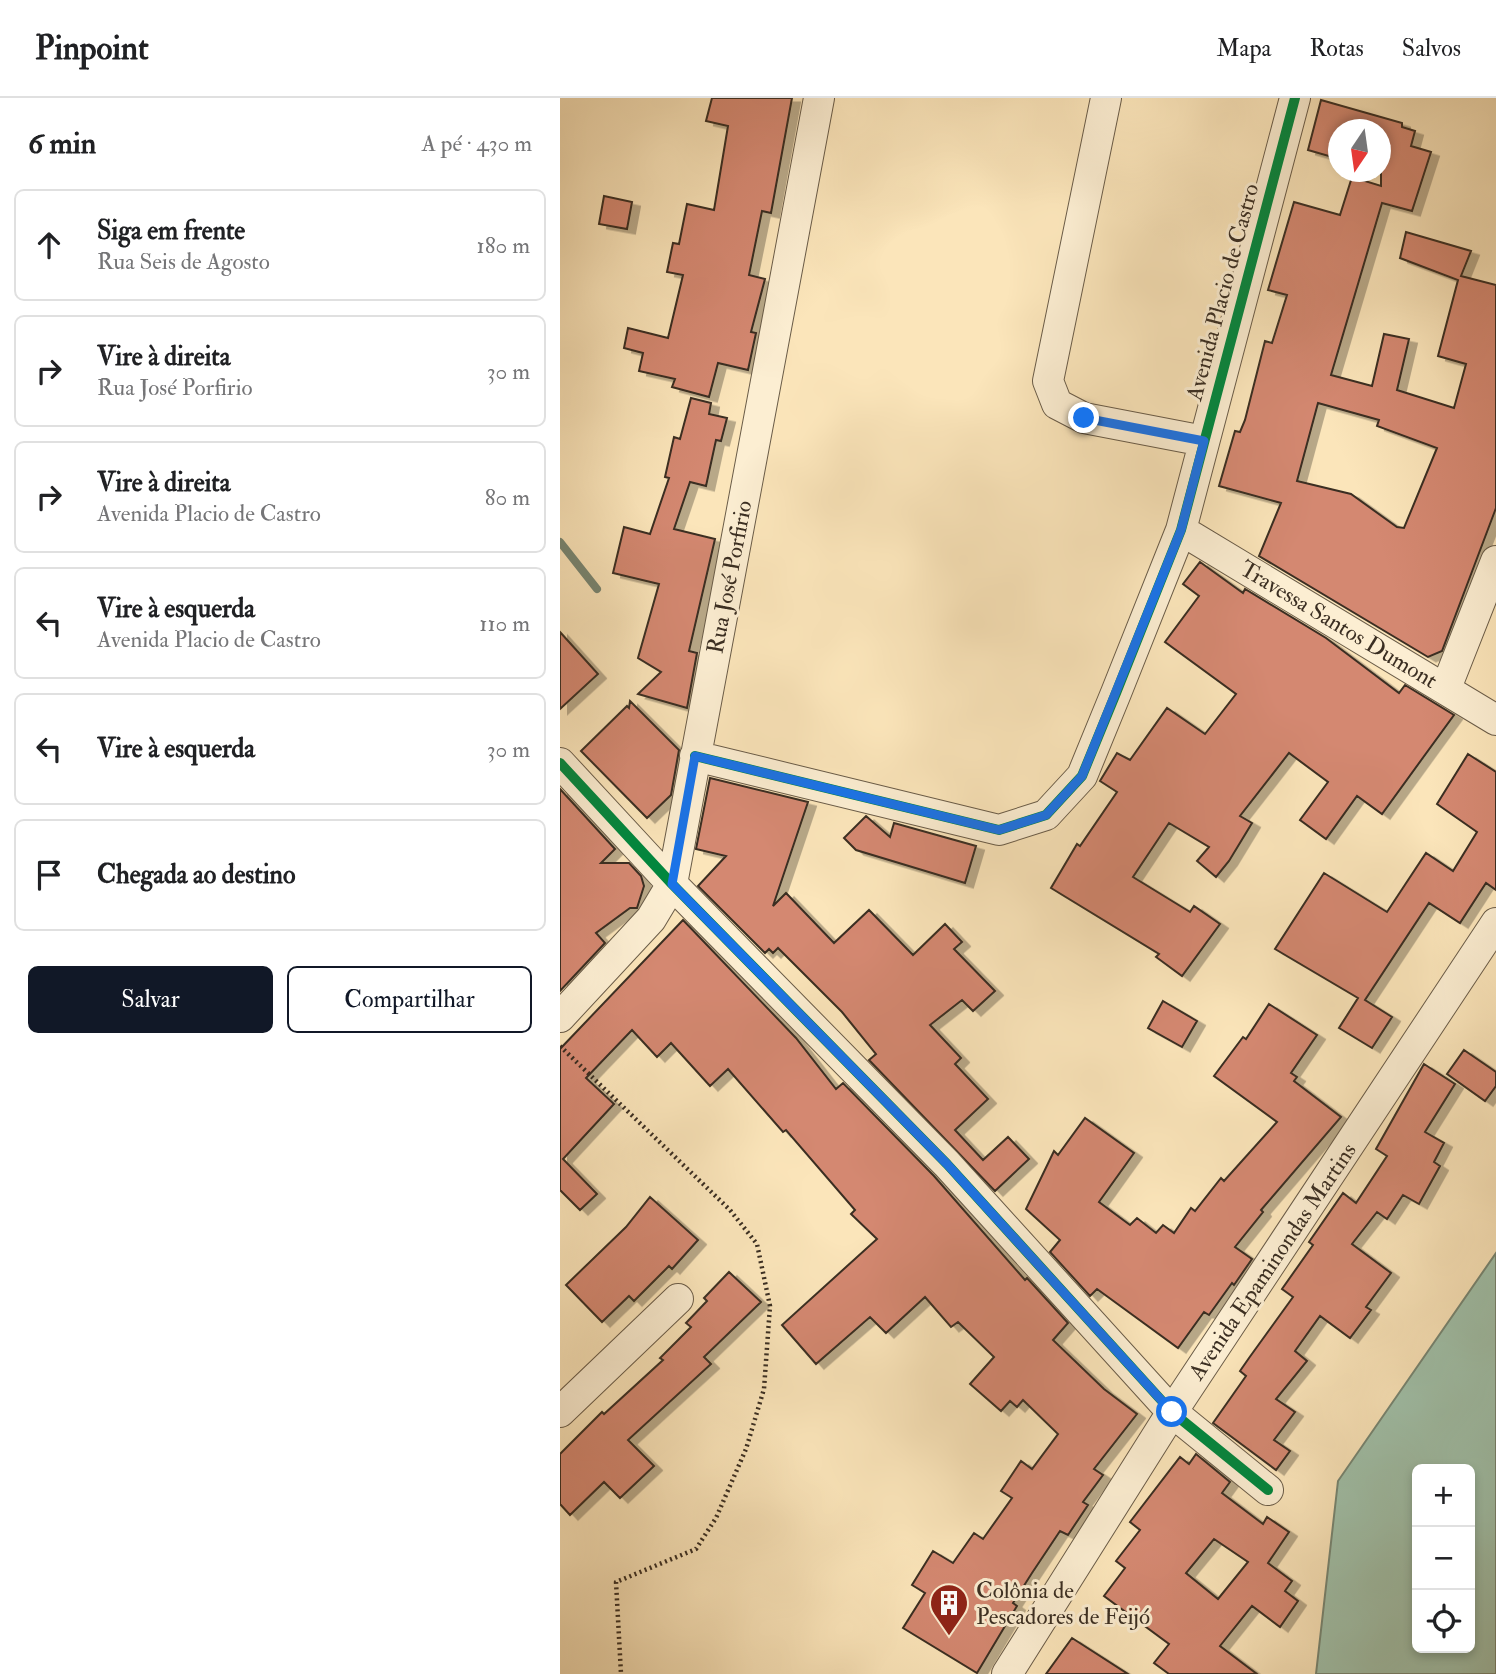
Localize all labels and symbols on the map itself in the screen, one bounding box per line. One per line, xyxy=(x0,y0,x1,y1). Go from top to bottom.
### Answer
north arrow xyxy=(1328,119,1391,182)
street label: Avenida Placio de Castro xyxy=(1179,180,1265,405)
route end xyxy=(1068,402,1099,433)
street label: Rua José Porfirio xyxy=(700,498,759,656)
street label: Travessa Santos Dumont xyxy=(1235,554,1443,695)
street label: Avenida Epaminondas Martins xyxy=(1182,1137,1364,1387)
route start xyxy=(1156,1396,1187,1427)
place label: Colônia de Pescadores de Feijó xyxy=(976,1576,1150,1631)
building icon: Colônia de Pescadores de Feijó xyxy=(928,1582,970,1637)

